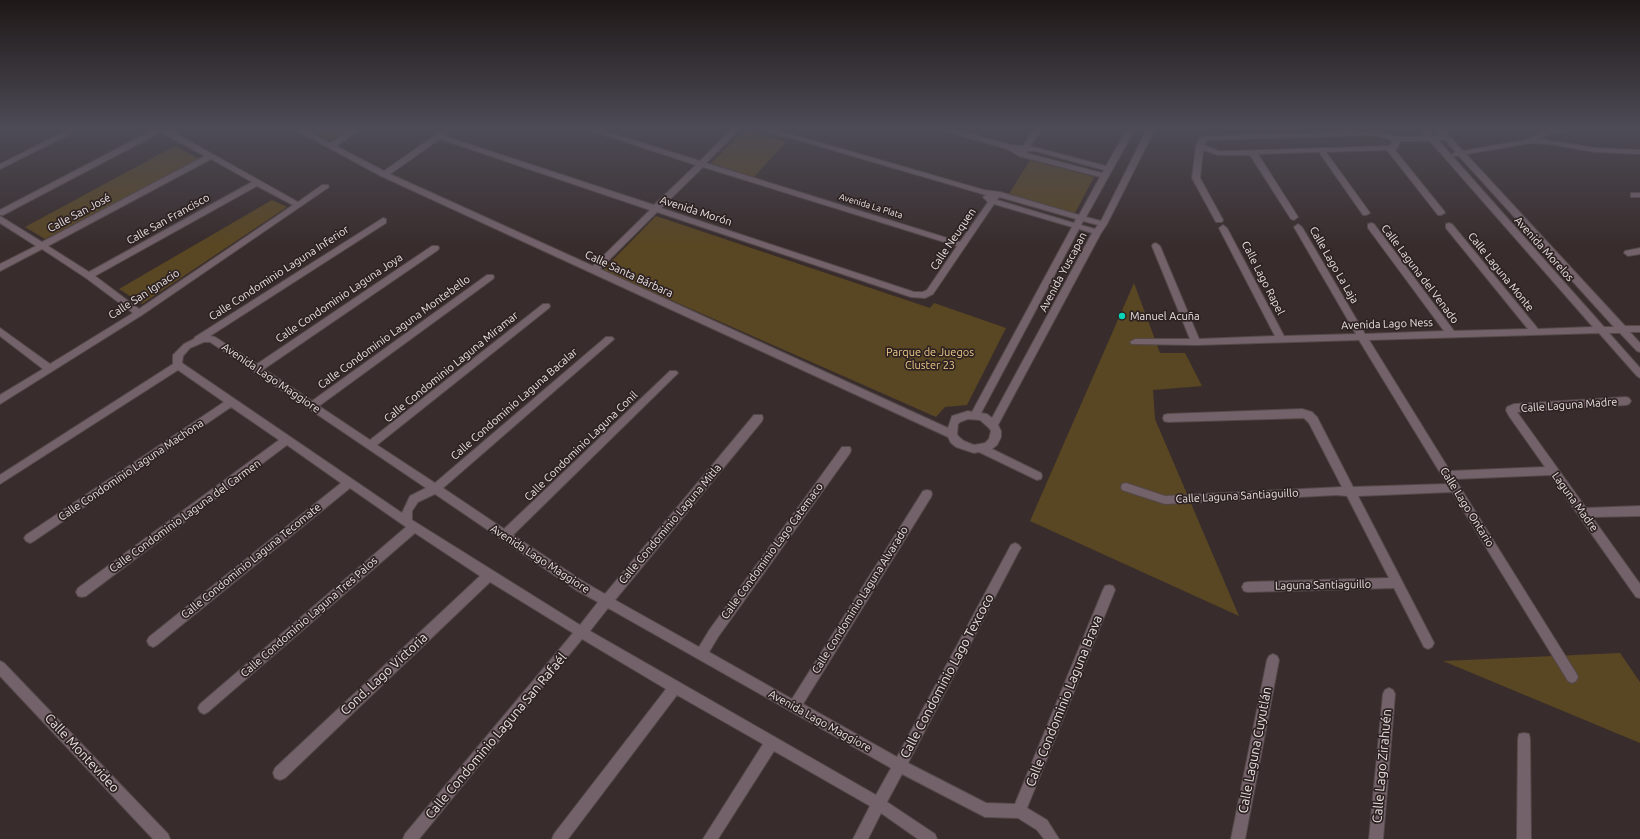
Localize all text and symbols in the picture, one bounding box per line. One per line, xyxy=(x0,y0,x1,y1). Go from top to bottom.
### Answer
street label: Calle San José xyxy=(45,191,113,235)
street label: Calle San Francisco xyxy=(124,191,212,247)
street label: Avenida La Plata xyxy=(838,191,904,221)
street label: Avenida Morón xyxy=(658,193,734,229)
street label: Calle Neuquen xyxy=(927,205,979,273)
street label: Avenida Morelos xyxy=(1512,214,1576,284)
street label: Calle Laguna del Venado xyxy=(1378,222,1462,326)
street label: Calle Condominio Laguna Inferior xyxy=(207,223,351,323)
street label: Calle Lago La Laja xyxy=(1307,224,1361,306)
street label: Avenida Yuscapan xyxy=(1036,230,1090,314)
street label: Calle Laguna Monte xyxy=(1465,230,1537,314)
street label: Calle Lago Rapel xyxy=(1239,239,1287,317)
street label: Calle Santa Bárbara xyxy=(583,248,675,300)
street label: Calle Condominio Laguna Joya xyxy=(273,251,405,345)
street label: Calle San Ignacio xyxy=(106,266,182,322)
street label: Calle Condominio Laguna Montebello xyxy=(315,272,473,392)
street label: Calle Condominio Laguna Miramar xyxy=(381,309,521,425)
place label: Manuel Acuña xyxy=(1130,309,1200,323)
marker: Manuel Acuña xyxy=(1117,311,1127,321)
street label: Avenida Lago Ness xyxy=(1341,316,1433,332)
street label: Avenida Lago Maggiore xyxy=(219,340,323,416)
street label: Calle Condominio Laguna Bacalar xyxy=(448,345,580,463)
park label: Parque de Juegos Cluster 23 xyxy=(886,345,974,371)
street label: Calle Condominio Laguna Conil xyxy=(522,388,640,504)
street label: Calle Laguna Madre xyxy=(1520,395,1618,415)
street label: Calle Condominio Laguna Machona xyxy=(56,416,206,524)
street label: Calle Condominio Laguna del Carmen xyxy=(107,457,263,575)
street label: Calle Condominio Laguna Mitla xyxy=(616,461,724,587)
street label: Calle Lago Ontario xyxy=(1437,465,1497,549)
street label: Laguna Madre xyxy=(1549,470,1601,534)
street label: Calle Condominio Lago Catemaco xyxy=(718,480,826,622)
street label: Calle Laguna Santiaguillo xyxy=(1175,486,1299,506)
street label: Calle Condominio Laguna Tecomate xyxy=(178,500,324,622)
street label: Avenida Lago Maggiore xyxy=(488,522,592,596)
street label: Calle Condominio Laguna Alvarado xyxy=(809,524,911,676)
street label: Calle Condominio Laguna Tres Palos xyxy=(238,554,380,680)
street label: Laguna Santiaguillo xyxy=(1275,578,1371,592)
street label: Calle Condominio Lago Texcoco xyxy=(897,591,997,761)
street label: Calle Condominio Laguna Brava xyxy=(1022,613,1106,789)
street label: Cond. Lago Victoria xyxy=(337,630,431,718)
street label: Calle Condominio Laguna San Rafaél xyxy=(422,650,570,822)
street label: Calle Laguna Cuyutlán xyxy=(1235,685,1275,815)
street label: Avenida Lago Maggiore xyxy=(766,687,874,755)
street label: Calle Lago Zirahuén xyxy=(1369,708,1395,824)
street label: Calle Montevideo xyxy=(41,710,123,796)

